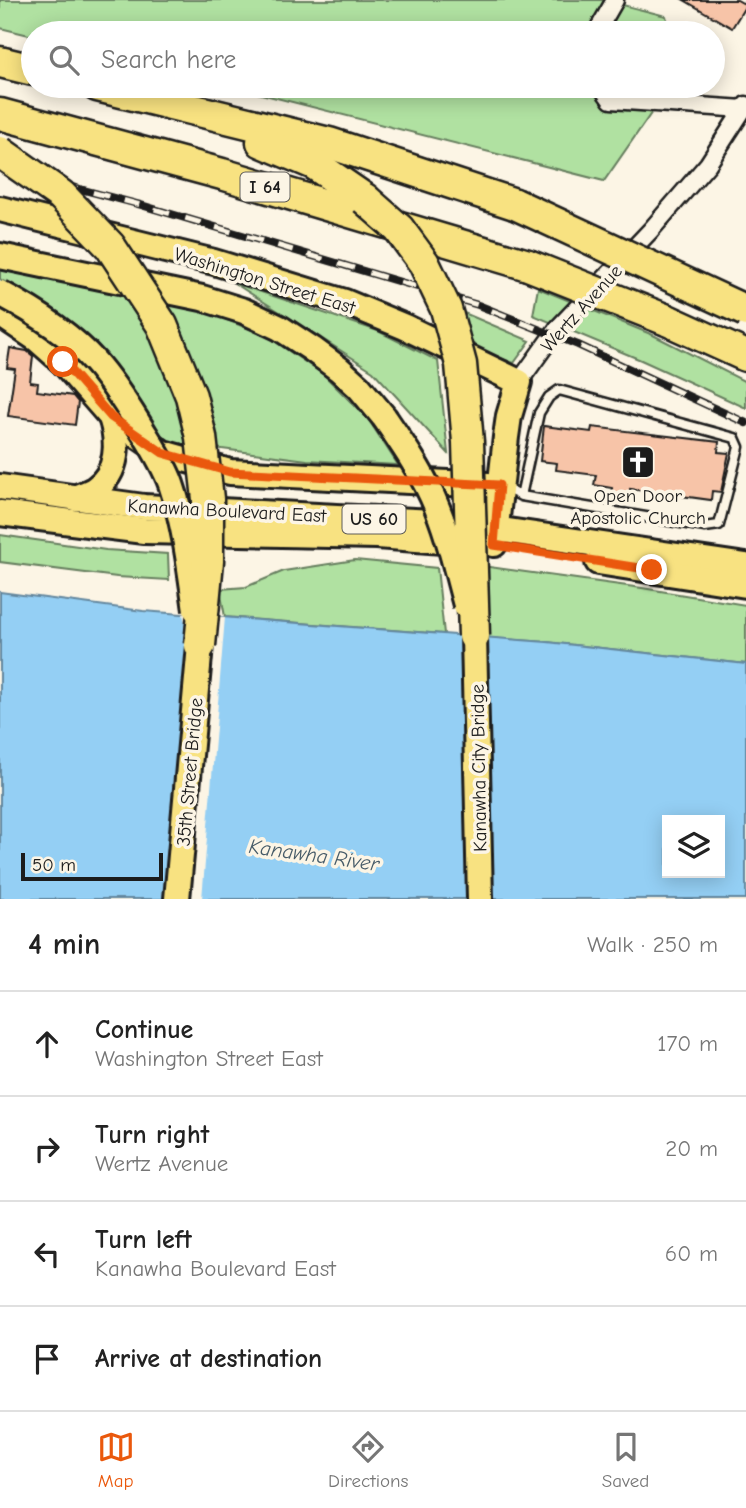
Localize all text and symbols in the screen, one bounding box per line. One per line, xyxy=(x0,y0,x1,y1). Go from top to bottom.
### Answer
search box xyxy=(21,21,725,98)
icon: search xyxy=(45,41,83,79)
text: Search here xyxy=(101,45,236,75)
road number: I 64 xyxy=(240,172,290,202)
street label: Washington Street East xyxy=(171,243,358,319)
street label: Wertz Avenue xyxy=(537,260,627,357)
route start xyxy=(47,346,78,377)
church icon: Open Door Apostolic Church xyxy=(619,443,657,481)
place label: Open Door Apostolic Church xyxy=(570,485,706,529)
street label: Kanawha Boulevard East xyxy=(127,495,327,527)
road number: US 60 xyxy=(342,504,406,534)
route end xyxy=(636,554,667,585)
street label: Kanawha City Bridge xyxy=(467,684,491,852)
street label: 35th Street Bridge xyxy=(173,697,207,847)
map controls xyxy=(662,815,725,878)
button: layers xyxy=(662,815,725,878)
water label: Kanawha River xyxy=(247,834,382,876)
scale bar xyxy=(21,850,163,882)
text: 50 m xyxy=(32,854,76,876)
text: 4 min xyxy=(28,927,100,962)
text: Walk · 250 m xyxy=(587,931,718,958)
text: Continue xyxy=(95,1015,193,1045)
icon: ahead xyxy=(28,1025,66,1063)
text: 170 m xyxy=(657,1030,718,1057)
text: Washington Street East xyxy=(95,1045,323,1072)
text: Turn right xyxy=(95,1120,209,1150)
icon: right xyxy=(28,1130,66,1168)
text: 20 m xyxy=(665,1135,718,1162)
text: Wertz Avenue xyxy=(95,1150,228,1177)
text: Turn left xyxy=(95,1225,192,1255)
icon: left xyxy=(28,1235,66,1273)
text: 60 m xyxy=(665,1240,718,1267)
text: Kanawha Boulevard East xyxy=(95,1255,336,1282)
icon: arrive xyxy=(28,1340,66,1378)
text: Arrive at destination xyxy=(95,1344,322,1374)
tab: Map xyxy=(97,1428,135,1492)
tab: Directions xyxy=(328,1428,408,1492)
tab: Saved xyxy=(602,1428,649,1492)

